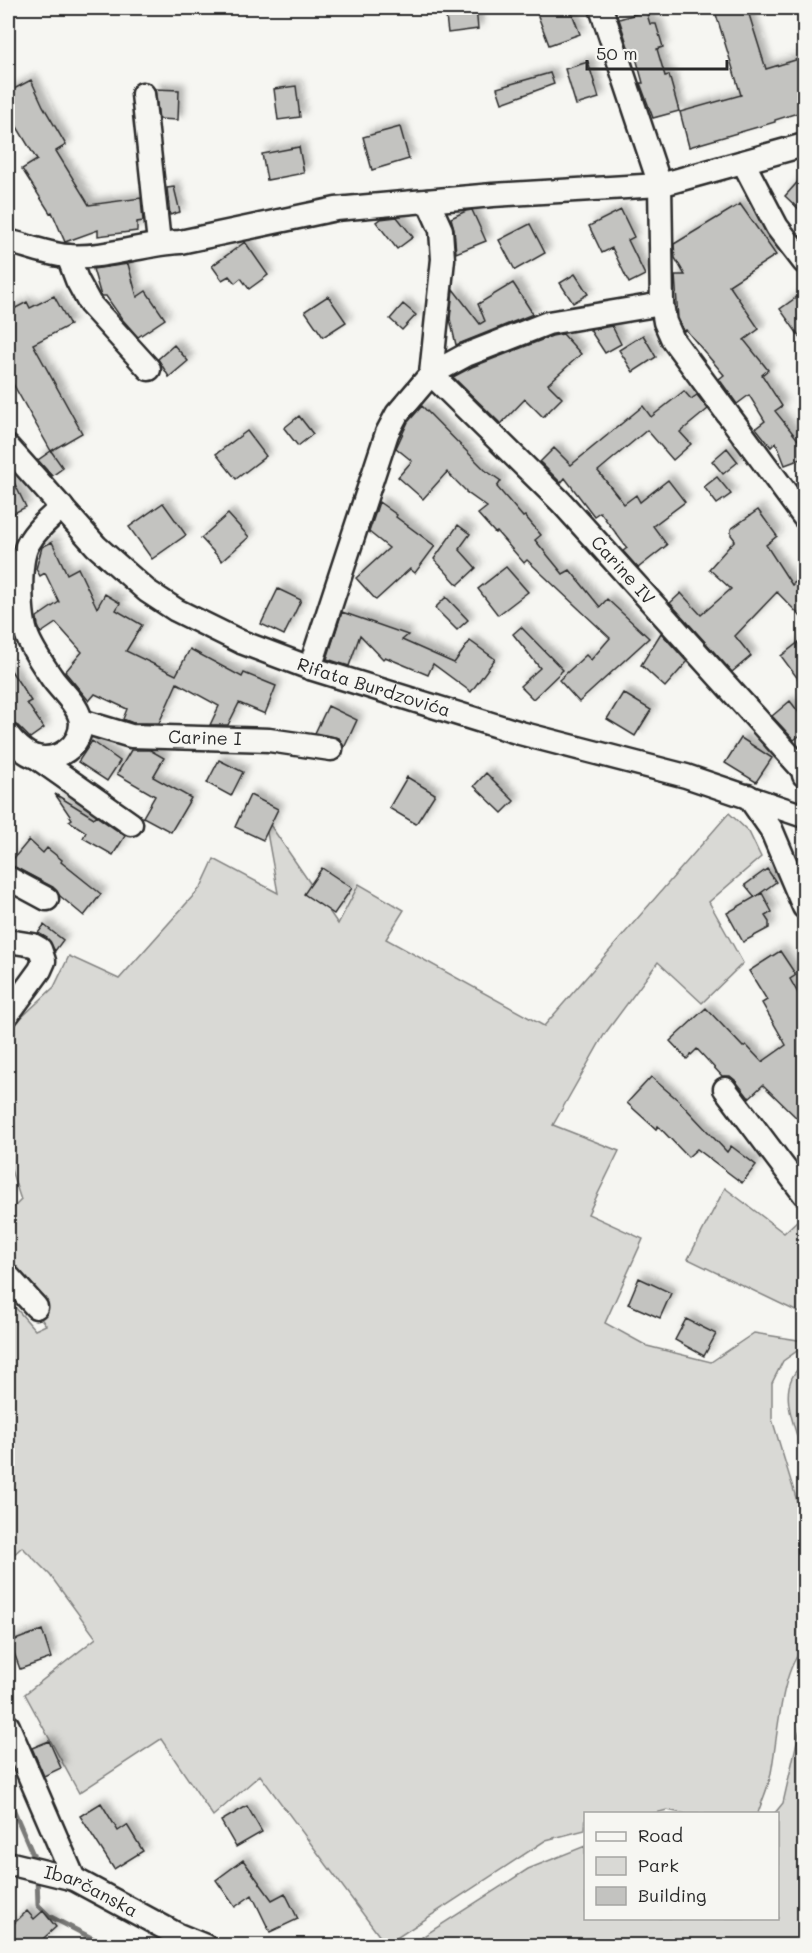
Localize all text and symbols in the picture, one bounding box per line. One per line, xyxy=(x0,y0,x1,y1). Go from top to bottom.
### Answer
scale bar xyxy=(587,33,726,71)
text: 50 m xyxy=(596,41,638,65)
street label: Carine IV xyxy=(586,530,661,609)
street label: Rifata Burdzovića xyxy=(294,651,454,722)
street label: Carine I xyxy=(168,724,242,750)
legend xyxy=(584,1812,779,1920)
text: Road xyxy=(638,1823,683,1847)
text: Park xyxy=(638,1853,679,1877)
street label: Ibarčanska xyxy=(42,1859,142,1922)
text: Building xyxy=(638,1883,706,1907)

